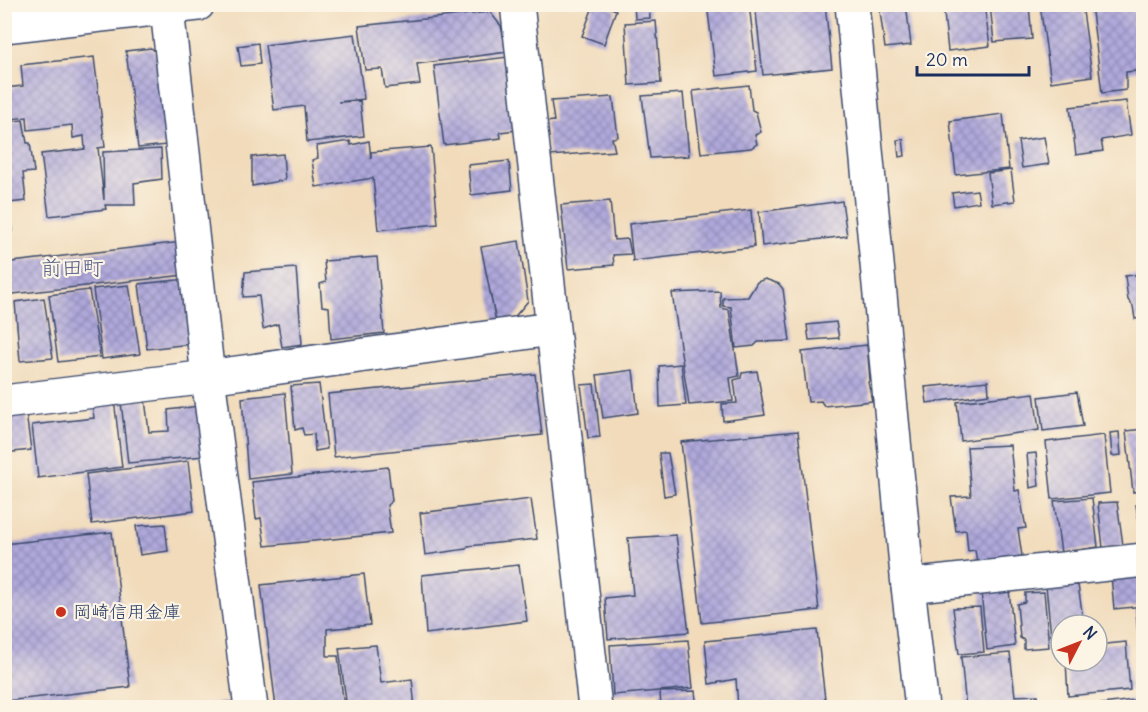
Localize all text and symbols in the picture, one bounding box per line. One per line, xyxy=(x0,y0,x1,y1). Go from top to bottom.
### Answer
scale bar xyxy=(917,39,1030,77)
text: 20 m xyxy=(926,48,968,71)
district label: 前田町 xyxy=(41,254,104,281)
place label: 岡崎信用金庫 xyxy=(73,600,181,623)
marker: 岡崎信用金庫 xyxy=(54,605,68,619)
north arrow xyxy=(1049,613,1109,673)
text: N xyxy=(1079,622,1101,644)

